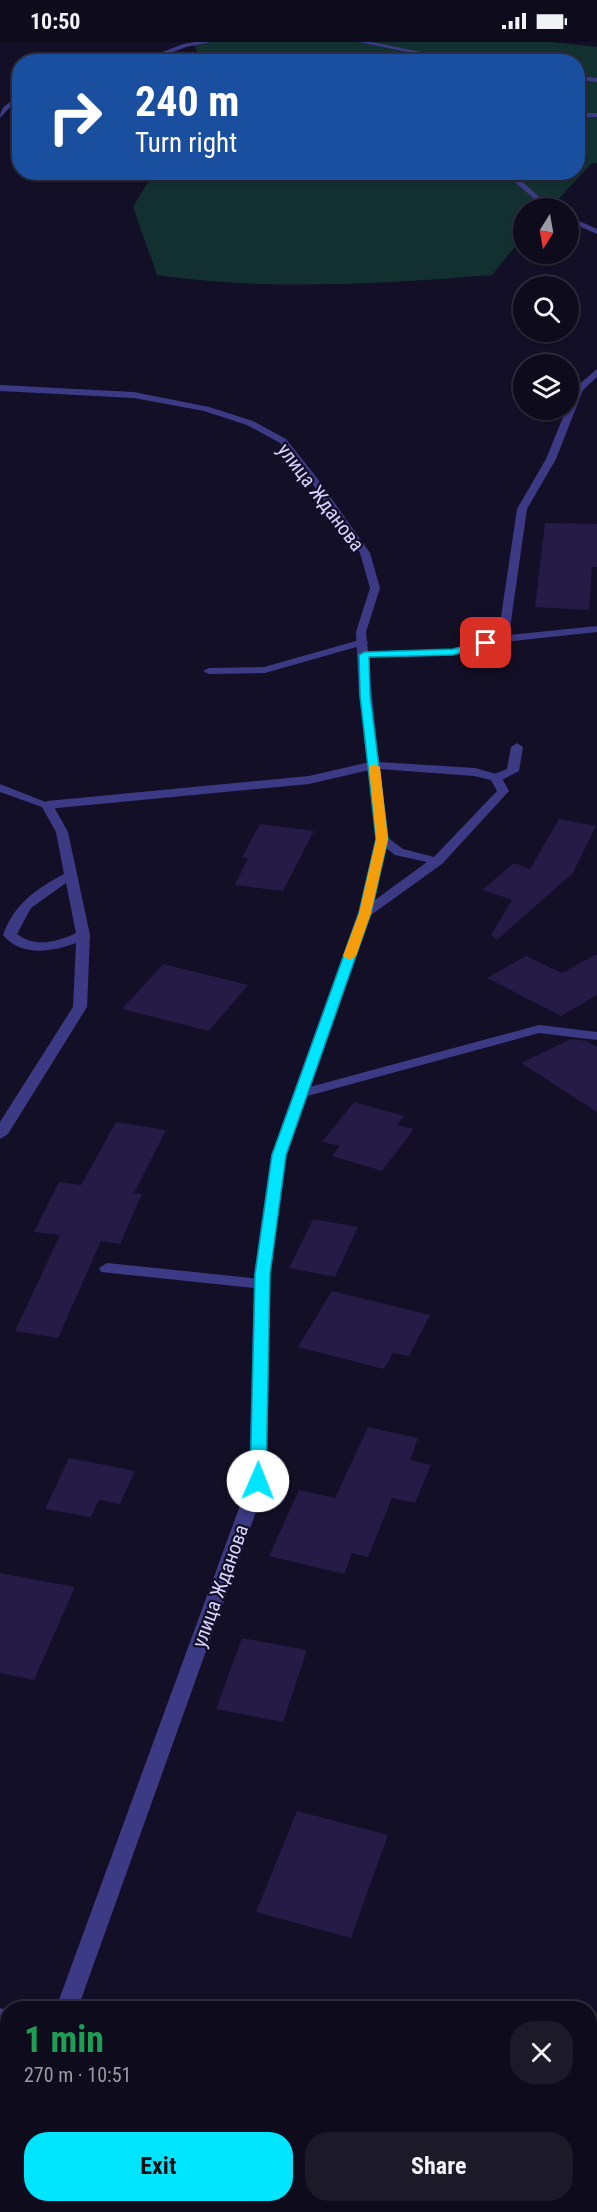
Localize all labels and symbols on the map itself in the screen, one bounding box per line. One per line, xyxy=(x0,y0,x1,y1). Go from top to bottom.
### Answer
north arrow xyxy=(513,198,579,264)
street label: улица Жданова xyxy=(273,438,369,556)
pin xyxy=(460,617,511,668)
position arrow xyxy=(226,1449,290,1513)
street label: улица Жданова xyxy=(187,1521,253,1651)

